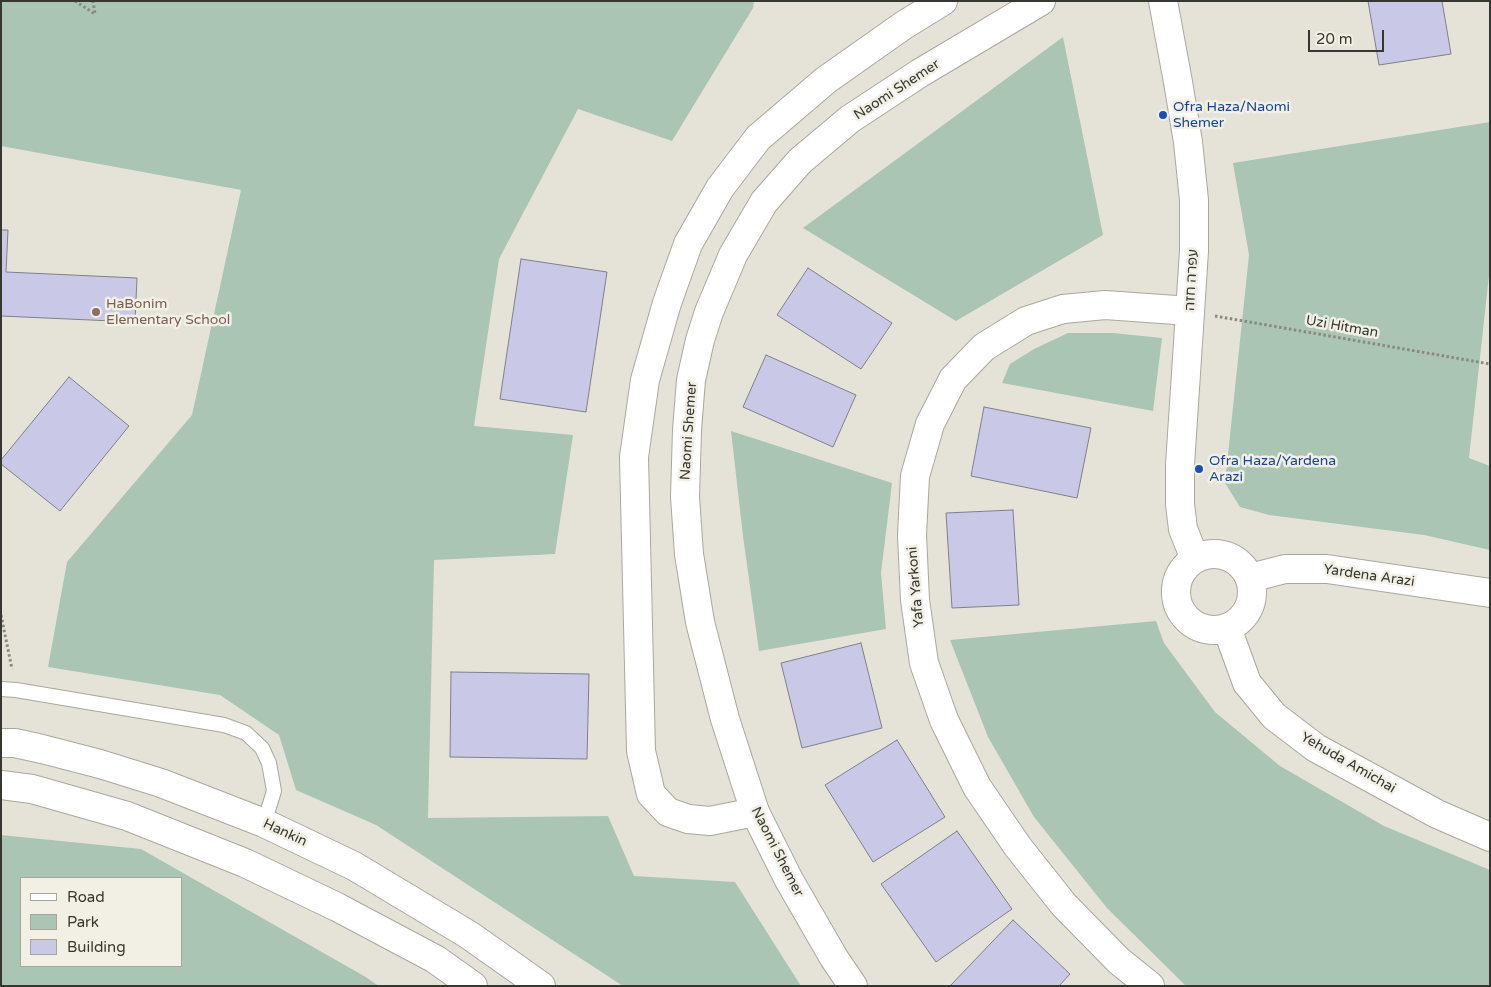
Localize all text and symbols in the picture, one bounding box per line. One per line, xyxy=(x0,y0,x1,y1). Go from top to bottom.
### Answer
scale bar xyxy=(1311,20,1387,52)
text: 20 m xyxy=(1316,30,1353,48)
street label: Naomi Shemer xyxy=(851,56,943,124)
place label: Ofra Haza/Naomi Shemer xyxy=(1173,99,1290,132)
marker: Ofra Haza/Naomi Shemer xyxy=(1157,109,1169,121)
street label: עפרה חזה xyxy=(1182,249,1202,311)
place label: HaBonim Elementary School xyxy=(106,296,230,328)
marker: HaBonim Elementary School xyxy=(90,306,102,318)
street label: Uzi Hitman xyxy=(1304,312,1380,342)
street label: Naomi Shemer xyxy=(677,381,701,481)
place label: Ofra Haza/Yardena Arazi xyxy=(1209,453,1336,486)
marker: Ofra Haza/Yardena Arazi xyxy=(1193,463,1205,475)
street label: Yafa Yarkoni xyxy=(904,546,928,628)
street label: Yardena Arazi xyxy=(1322,561,1416,591)
street label: Yehuda Amichai xyxy=(1297,729,1399,797)
street label: Naomi Shemer xyxy=(747,804,807,900)
street label: Hankin xyxy=(260,816,310,850)
legend xyxy=(20,877,182,967)
text: Road xyxy=(67,888,105,906)
text: Park xyxy=(67,913,99,931)
text: Building xyxy=(67,938,126,956)

